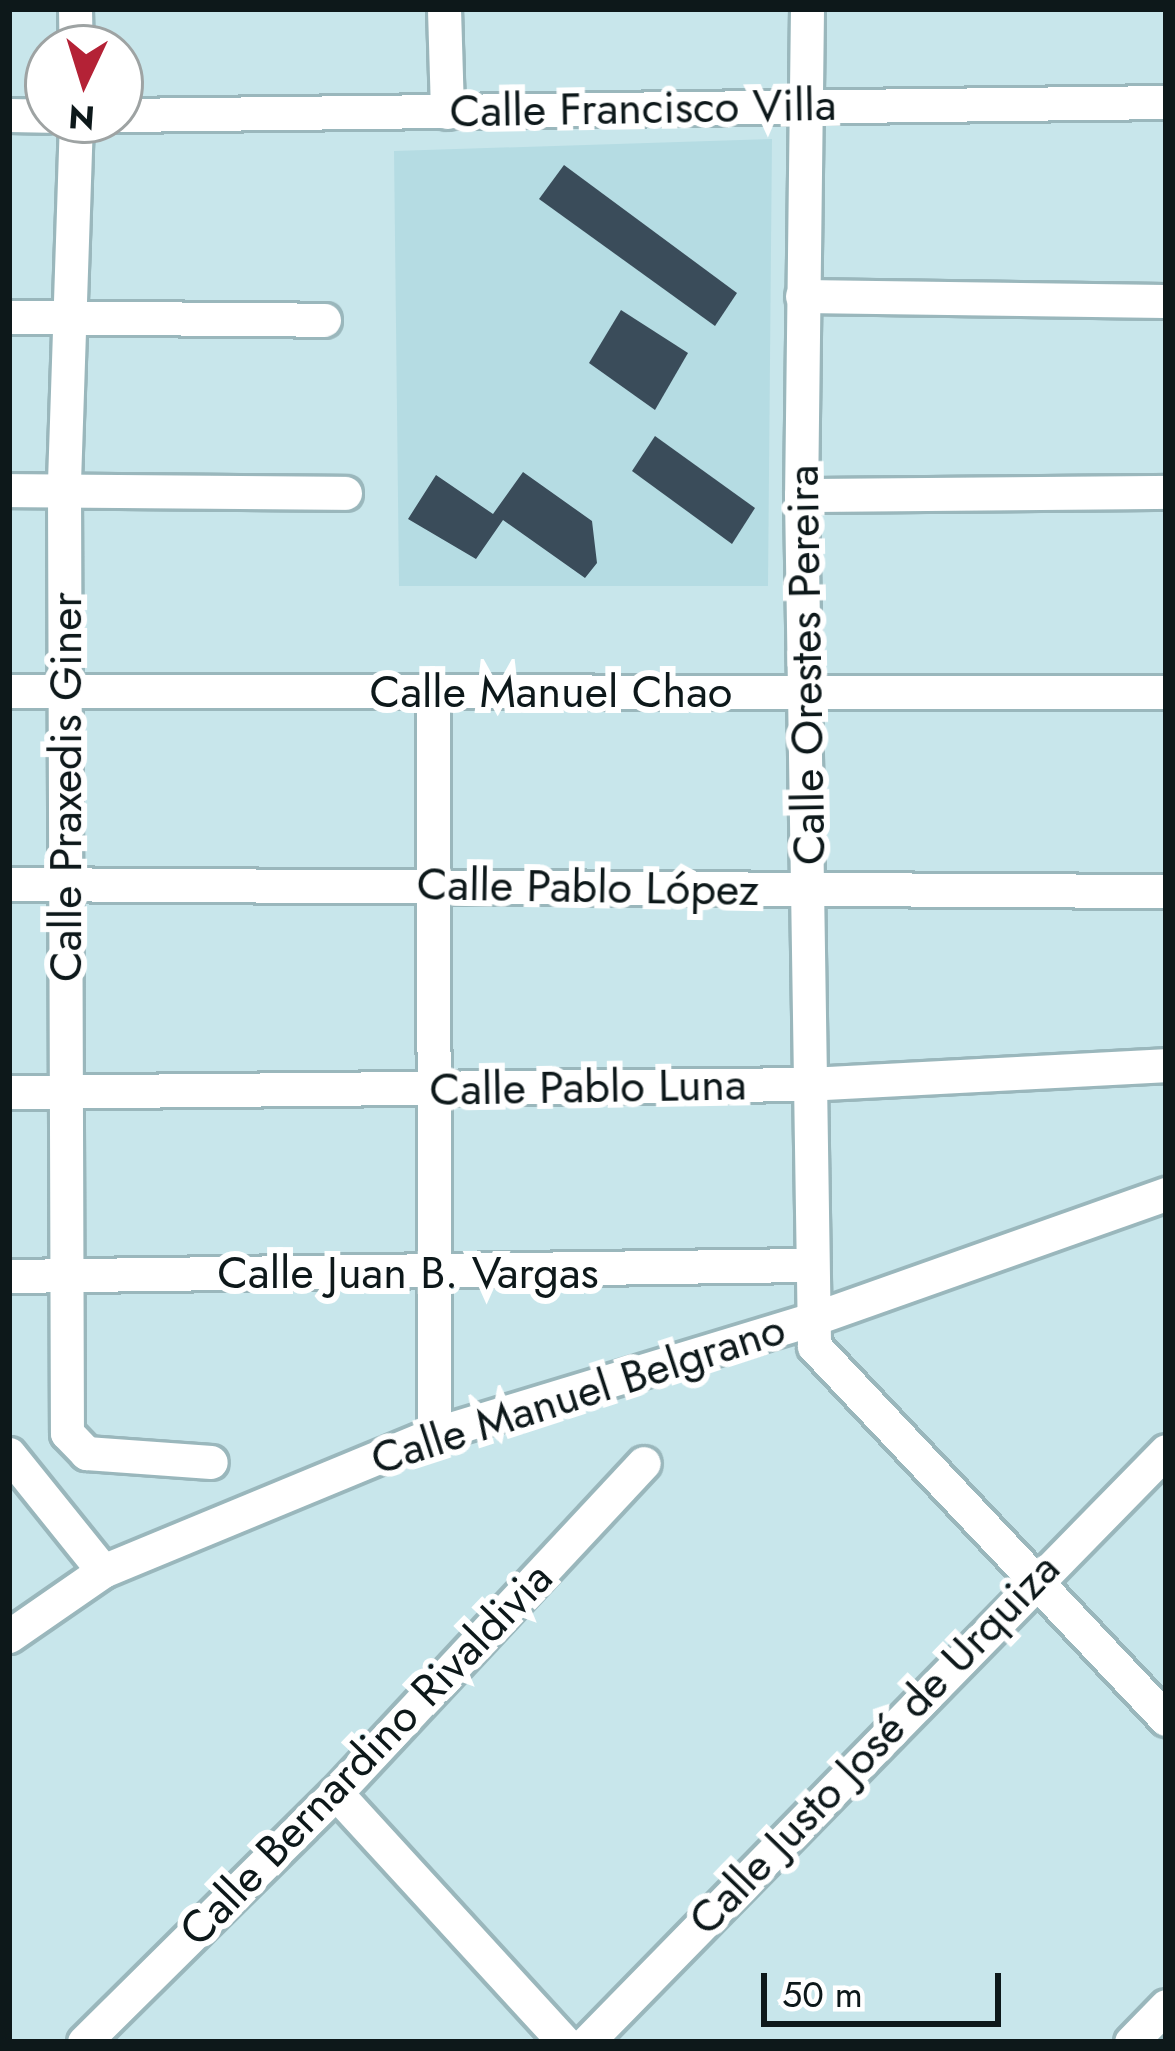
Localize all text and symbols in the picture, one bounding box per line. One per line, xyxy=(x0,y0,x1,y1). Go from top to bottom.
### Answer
north arrow xyxy=(24,24,144,144)
street label: Calle Francisco Villa xyxy=(449,78,837,138)
text: N xyxy=(67,93,96,142)
street label: Calle Orestes Pereira xyxy=(776,464,836,866)
street label: Calle Praxedis Giner xyxy=(39,592,93,982)
street label: Calle Manuel Chao xyxy=(370,665,732,719)
street label: Calle Pablo López xyxy=(416,857,760,917)
street label: Calle Pablo Luna xyxy=(429,1057,747,1117)
street label: Calle Juan B. Vargas xyxy=(217,1246,599,1300)
street label: Calle Manuel Belgrano xyxy=(364,1302,792,1486)
street label: Calle Justo José de Urquiza xyxy=(677,1542,1071,1946)
street label: Calle Bernardino Rivaldivia xyxy=(169,1551,563,1957)
scale bar xyxy=(767,1949,1007,2023)
text: 50 m xyxy=(782,1968,863,2020)

